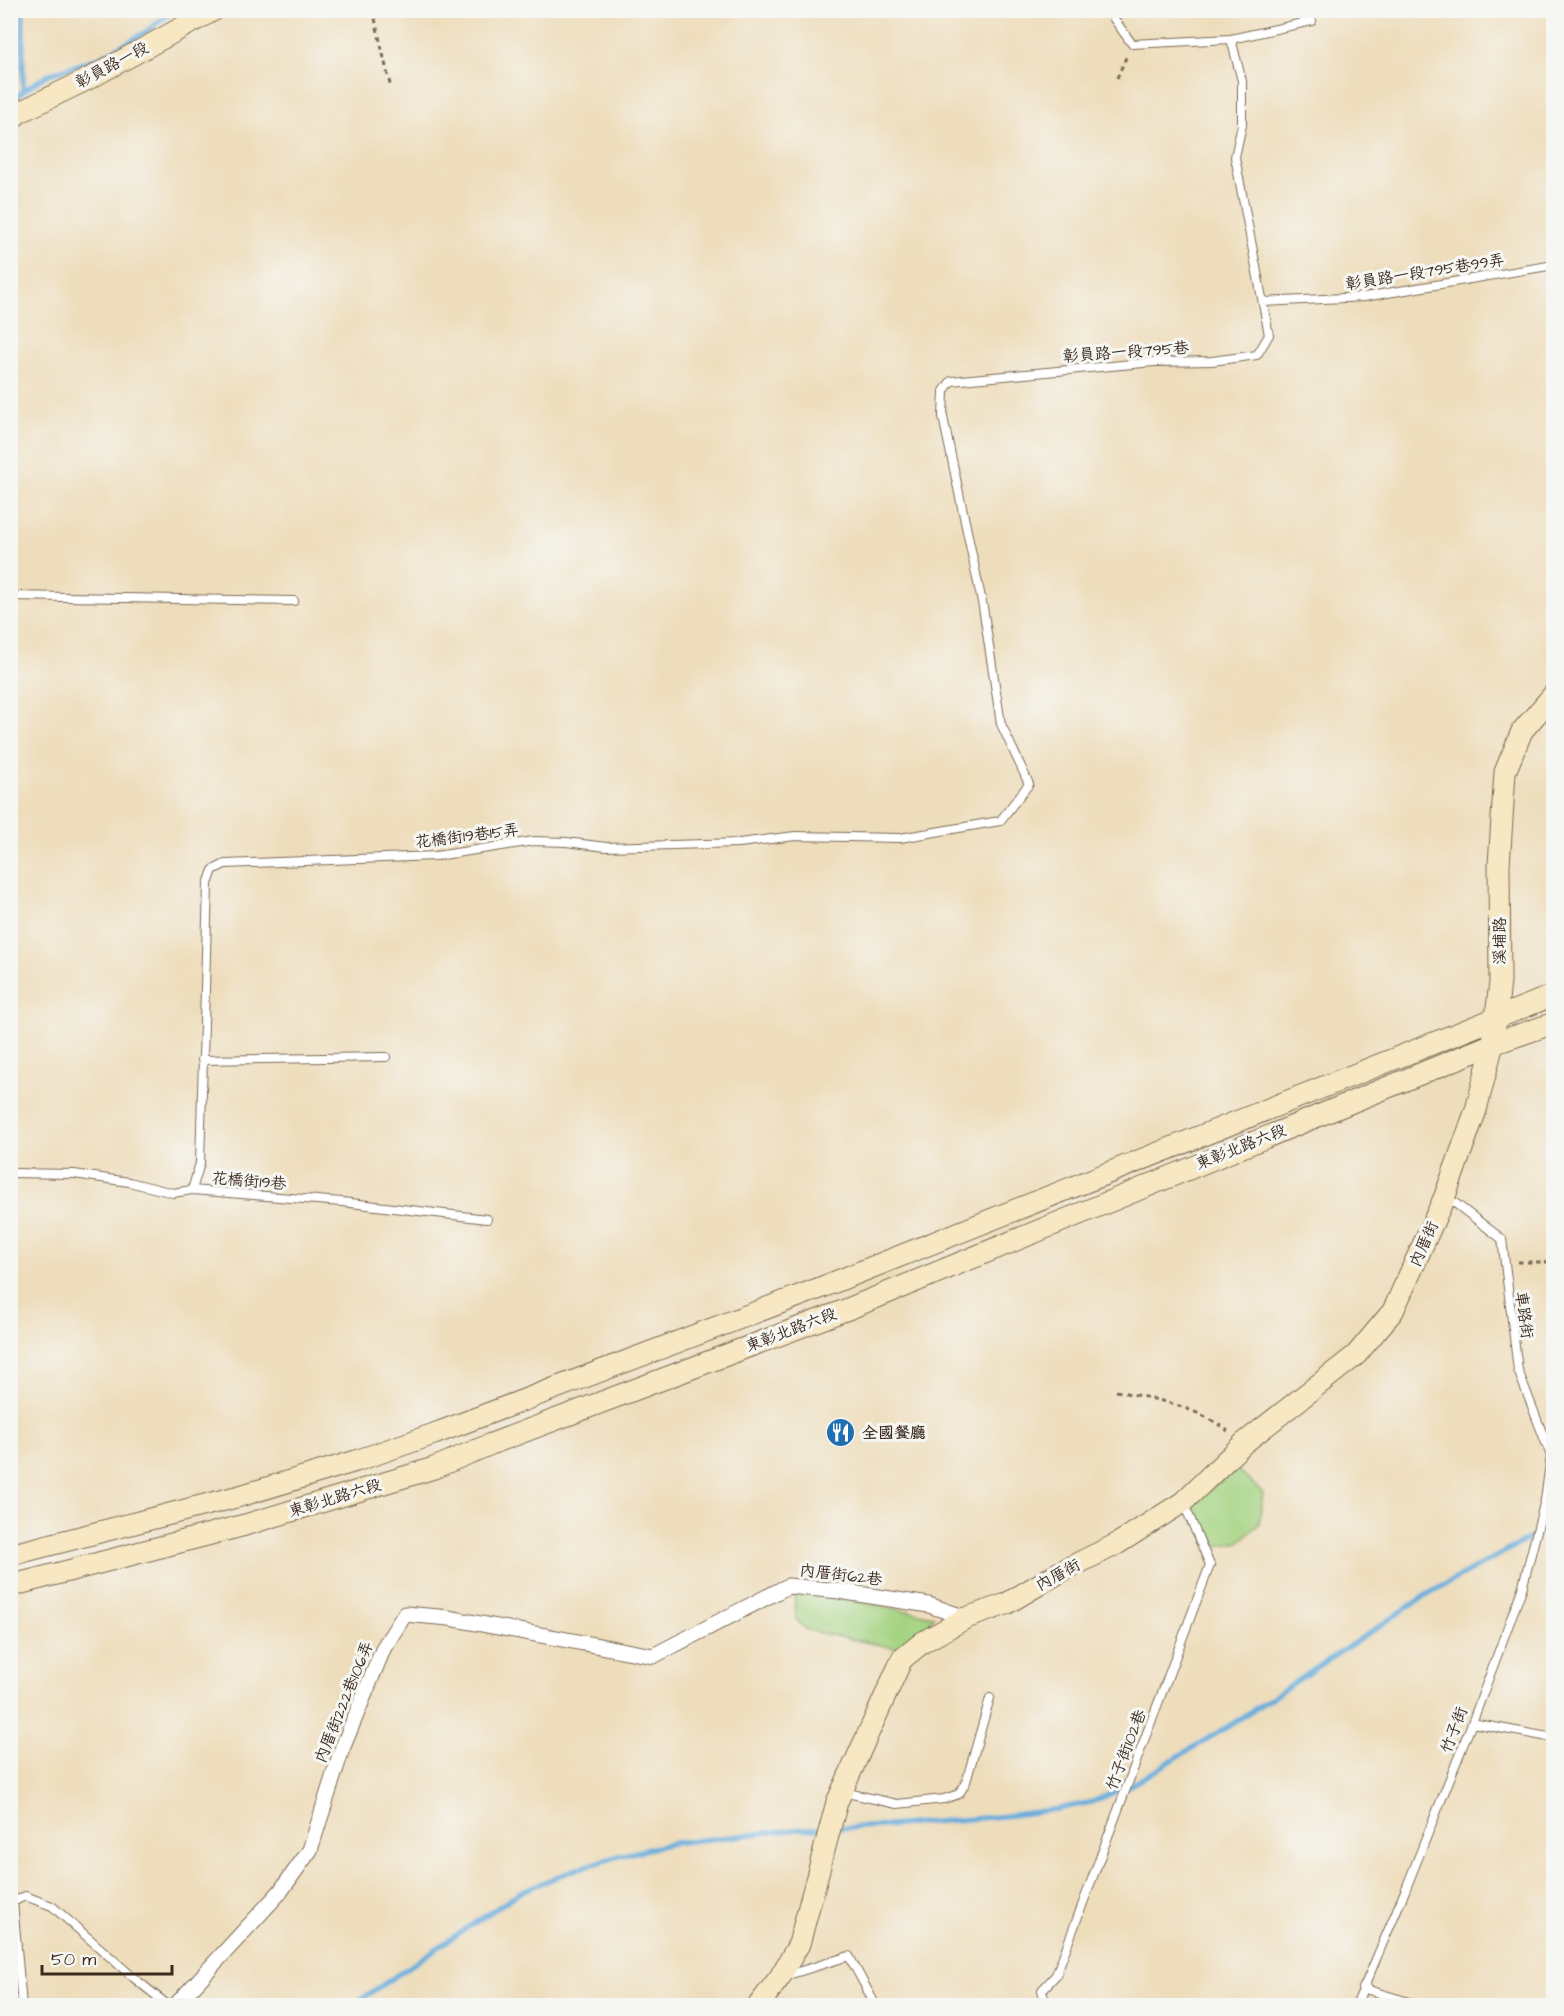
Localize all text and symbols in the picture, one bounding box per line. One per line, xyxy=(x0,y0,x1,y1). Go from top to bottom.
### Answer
street label: 彰員路一段 xyxy=(72,37,152,93)
street label: 彰員路一段795巷99弄 xyxy=(1344,249,1506,295)
street label: 彰員路一段795巷 xyxy=(1062,337,1190,367)
street label: 花橋街19巷15弄 xyxy=(414,819,520,853)
street label: 溪埔路 xyxy=(1489,917,1511,965)
street label: 東彰北路六段 xyxy=(1192,1119,1290,1175)
street label: 花橋街19巷 xyxy=(211,1167,287,1195)
street label: 內厝街 xyxy=(1404,1218,1444,1270)
street label: 車路街 xyxy=(1510,1290,1538,1340)
street label: 東彰北路六段 xyxy=(742,1303,840,1357)
restaurant icon: 全國餐廳 xyxy=(825,1417,857,1449)
place label: 全國餐廳 xyxy=(862,1422,926,1444)
street label: 東彰北路六段 xyxy=(286,1473,384,1523)
street label: 內厝街 xyxy=(1032,1554,1084,1596)
street label: 內厝街62巷 xyxy=(798,1559,884,1591)
street label: 內厝街222巷106弄 xyxy=(310,1638,378,1766)
street label: 竹子街 xyxy=(1435,1704,1473,1756)
street label: 竹子街102巷 xyxy=(1100,1706,1152,1794)
scale bar xyxy=(42,1938,172,1976)
text: 50 m xyxy=(51,1947,96,1972)

